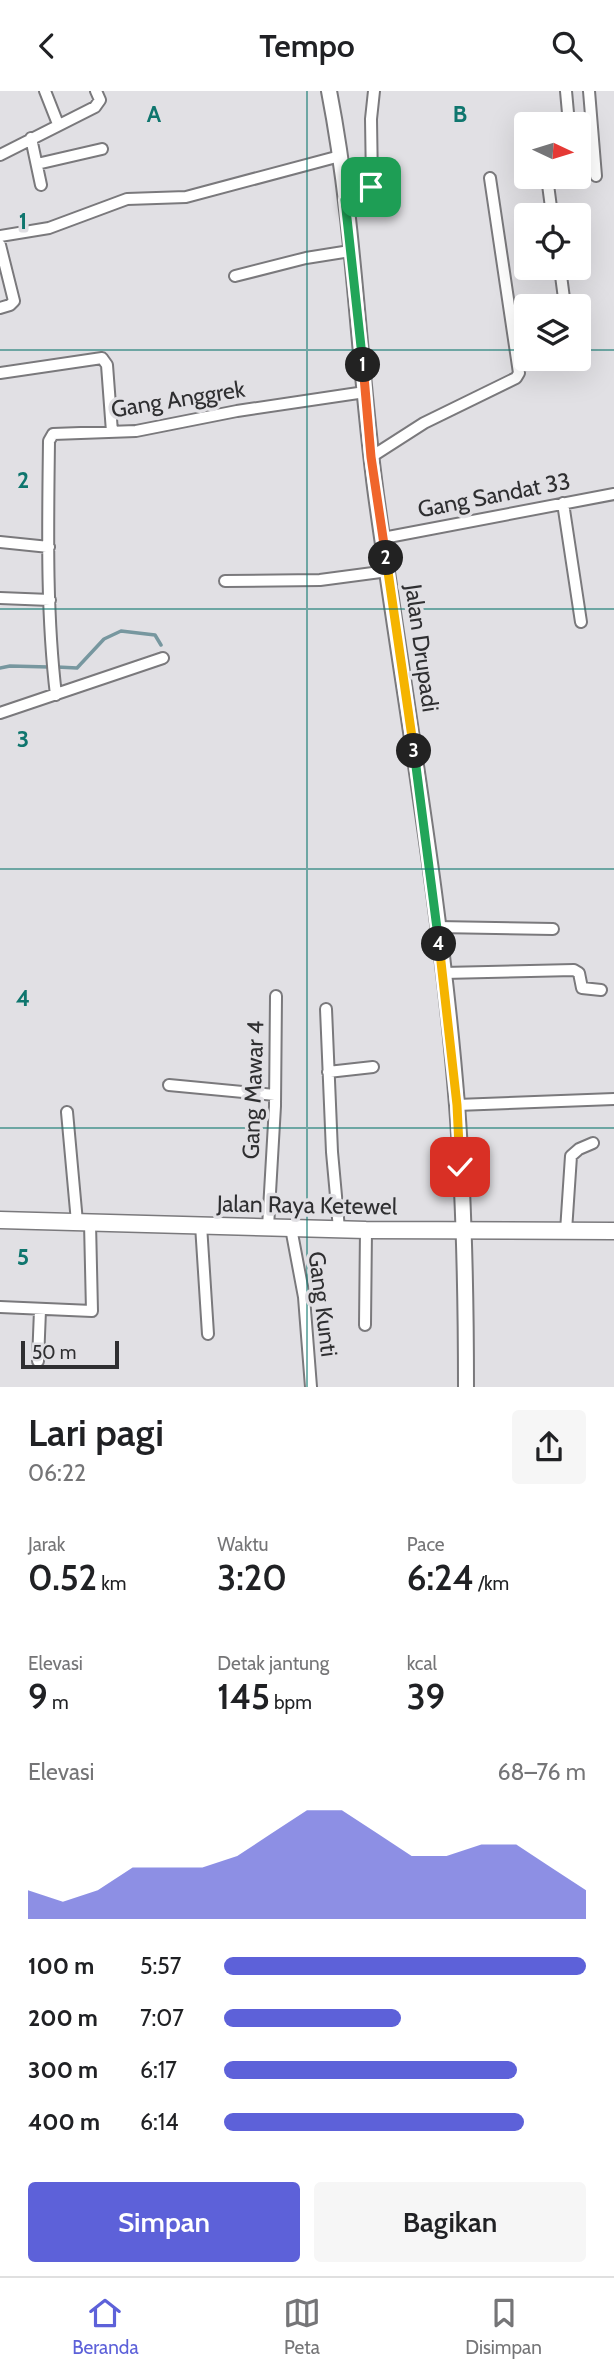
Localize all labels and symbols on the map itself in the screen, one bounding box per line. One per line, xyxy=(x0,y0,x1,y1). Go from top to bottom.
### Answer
text: A xyxy=(147,100,162,128)
text: B xyxy=(453,100,467,128)
north arrow xyxy=(514,112,592,189)
pin xyxy=(341,157,401,217)
text: 1 xyxy=(19,207,27,235)
pin: 1 xyxy=(346,347,380,383)
street label: Gang Anggrek xyxy=(109,375,248,423)
text: 2 xyxy=(17,466,29,494)
street label: Gang Sandat 33 xyxy=(415,466,573,524)
pin: 2 xyxy=(368,540,404,575)
street label: Jalan Drupadi xyxy=(399,581,445,714)
text: 3 xyxy=(17,725,29,753)
pin: 3 xyxy=(396,733,432,769)
pin: 4 xyxy=(422,927,457,961)
text: 4 xyxy=(16,984,30,1012)
street label: Gang Mawar 4 xyxy=(237,1020,269,1160)
pin xyxy=(430,1137,490,1197)
street label: Jalan Raya Ketewel xyxy=(216,1189,398,1221)
text: 5 xyxy=(17,1243,29,1271)
street label: Gang Kunti xyxy=(303,1250,343,1358)
scale bar xyxy=(21,1338,119,1370)

